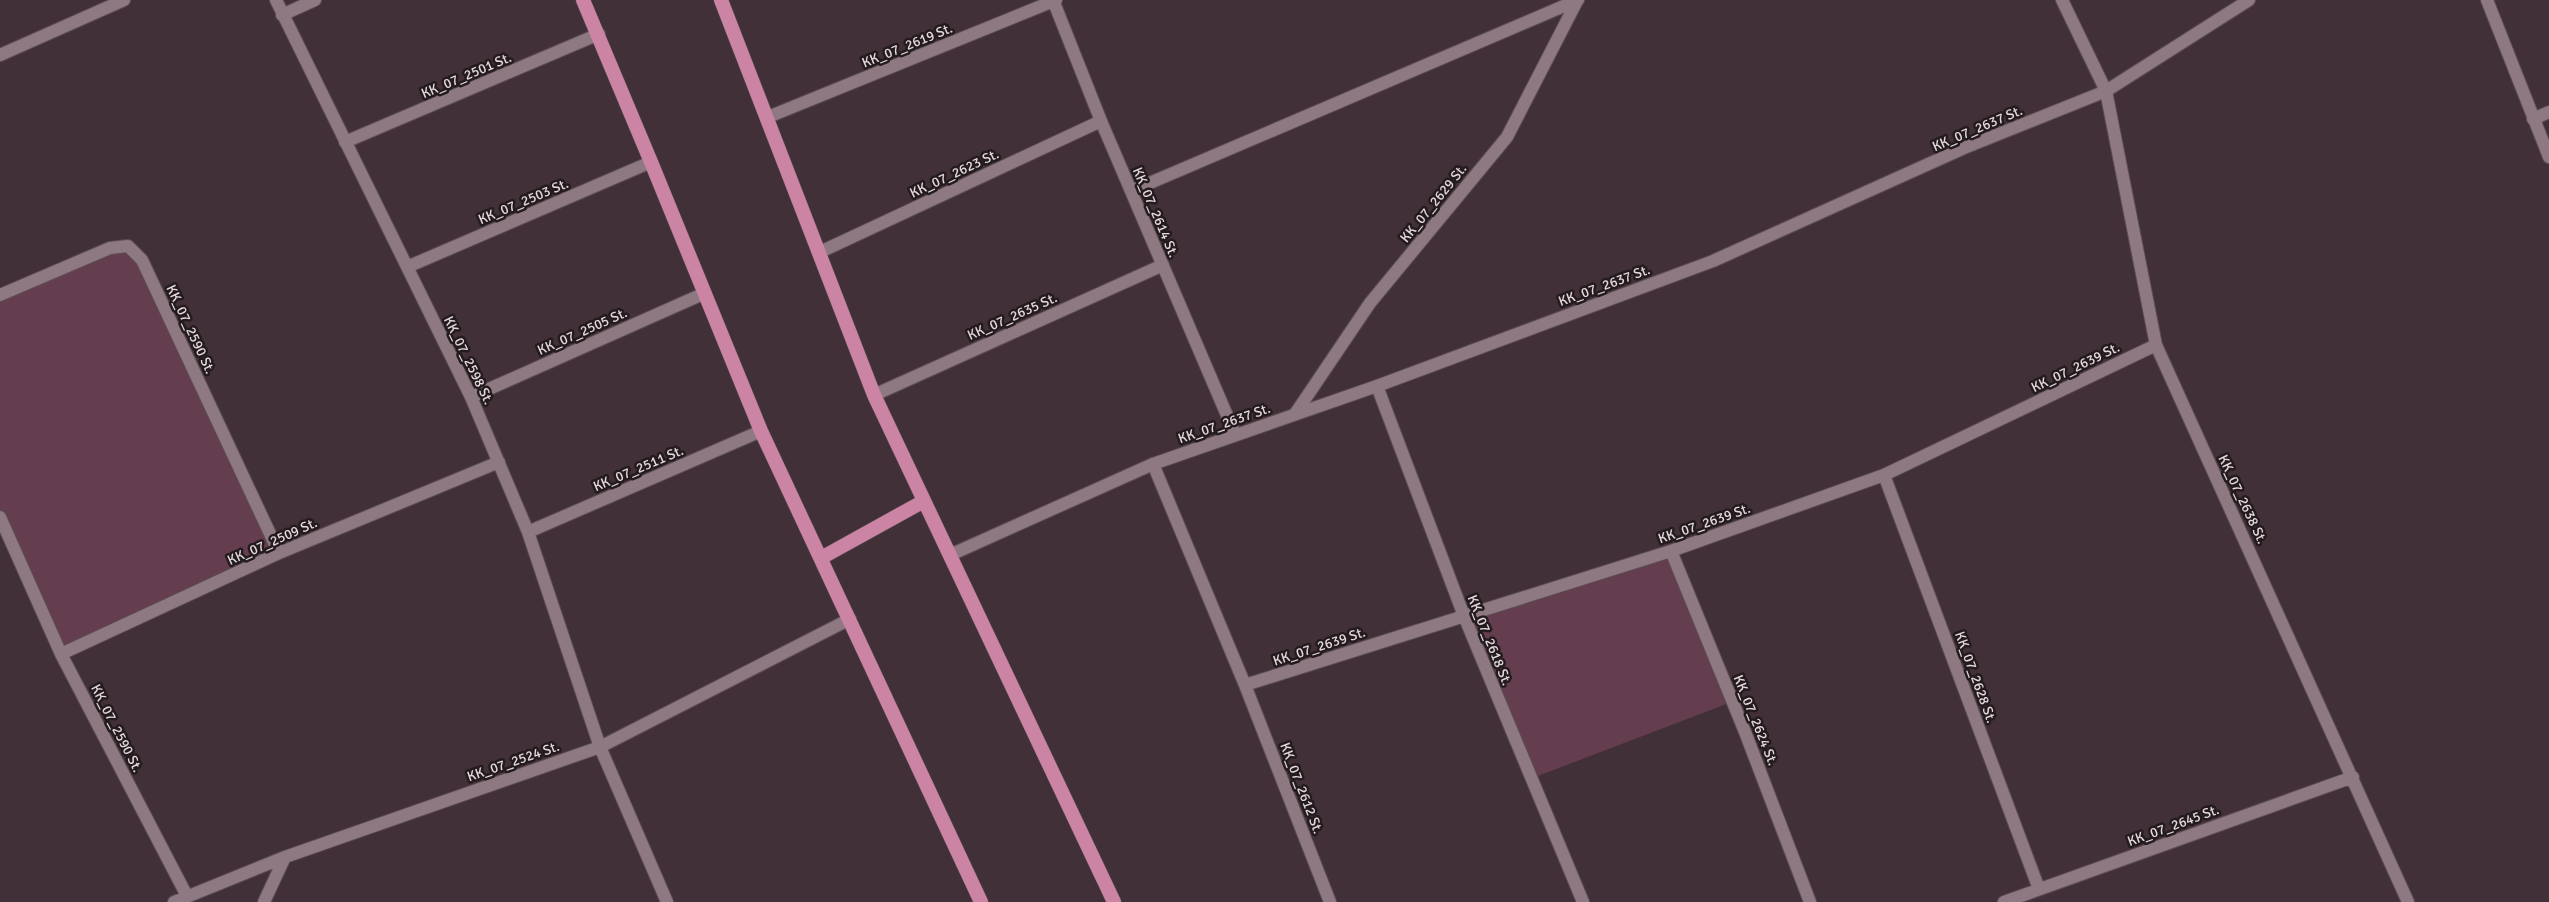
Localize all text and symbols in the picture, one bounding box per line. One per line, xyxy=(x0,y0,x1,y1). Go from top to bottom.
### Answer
street label: KK_07_2619 St. xyxy=(859,20,955,71)
street label: KK_07_2501 St. xyxy=(419,49,514,102)
street label: KK_07_2637 St. xyxy=(1930,102,2025,155)
street label: KK_07_2623 St. xyxy=(907,145,1001,202)
street label: KK_07_2629 St. xyxy=(1396,161,1470,246)
street label: KK_07_2614 St. xyxy=(1129,165,1182,260)
street label: KK_07_2503 St. xyxy=(476,175,571,228)
street label: KK_07_2637 St. xyxy=(1556,261,1652,310)
street label: KK_07_2590 St. xyxy=(162,282,219,376)
street label: KK_07_2635 St. xyxy=(965,289,1060,344)
street label: KK_07_2505 St. xyxy=(535,304,630,359)
street label: KK_07_2598 St. xyxy=(440,313,497,407)
street label: KK_07_2639 St. xyxy=(2028,339,2122,396)
street label: KK_07_2637 St. xyxy=(1176,400,1272,447)
street label: KK_07_2511 St. xyxy=(591,442,686,495)
street label: KK_07_2638 St. xyxy=(2214,452,2271,546)
street label: KK_07_2639 St. xyxy=(1656,500,1752,547)
street label: KK_07_2509 St. xyxy=(225,514,320,569)
street label: KK_07_2618 St. xyxy=(1464,592,1515,688)
street label: KK_07_2639 St. xyxy=(1271,624,1368,669)
street label: KK_07_2628 St. xyxy=(1951,629,2000,725)
street label: KK_07_2624 St. xyxy=(1730,672,1781,768)
street label: KK_07_2590 St. xyxy=(87,681,146,775)
street label: KK_07_2524 St. xyxy=(465,738,561,785)
street label: KK_07_2612 St. xyxy=(1276,740,1327,836)
street label: KK_07_2645 St. xyxy=(2125,801,2221,850)

